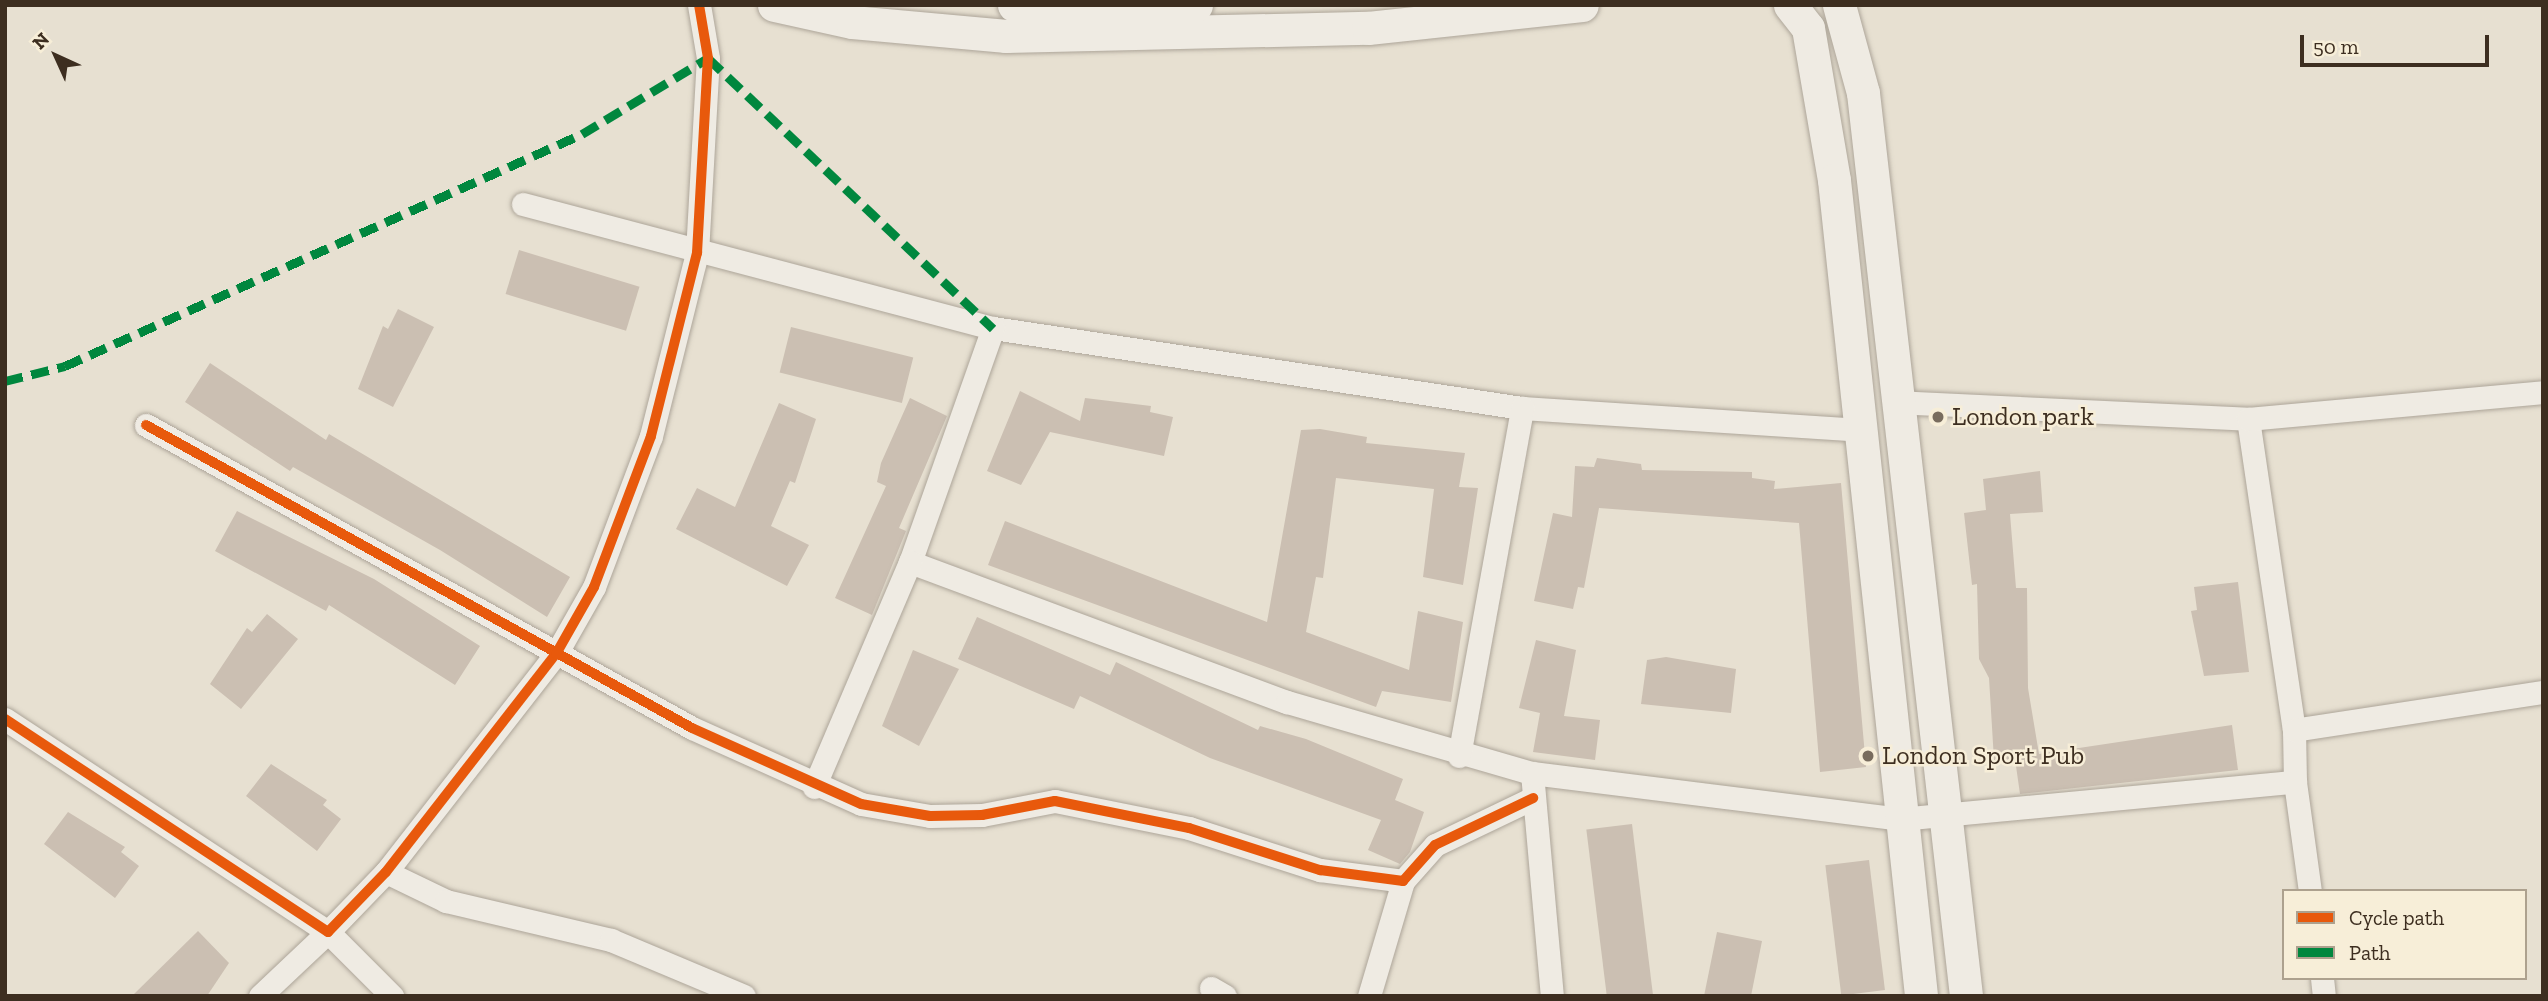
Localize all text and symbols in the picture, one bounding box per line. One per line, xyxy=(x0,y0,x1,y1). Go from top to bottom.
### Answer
north arrow xyxy=(21,21,91,91)
scale bar xyxy=(2303,21,2492,65)
text: N xyxy=(28,28,54,54)
text: 50 m xyxy=(2313,34,2359,59)
place label: London park xyxy=(1952,401,2094,433)
marker: London park xyxy=(1930,409,1946,425)
place label: London Sport Pub xyxy=(1882,740,2084,772)
marker: London Sport Pub xyxy=(1860,748,1876,764)
legend xyxy=(2282,889,2527,980)
text: Cycle path xyxy=(2349,905,2444,930)
text: Path xyxy=(2349,940,2391,965)

